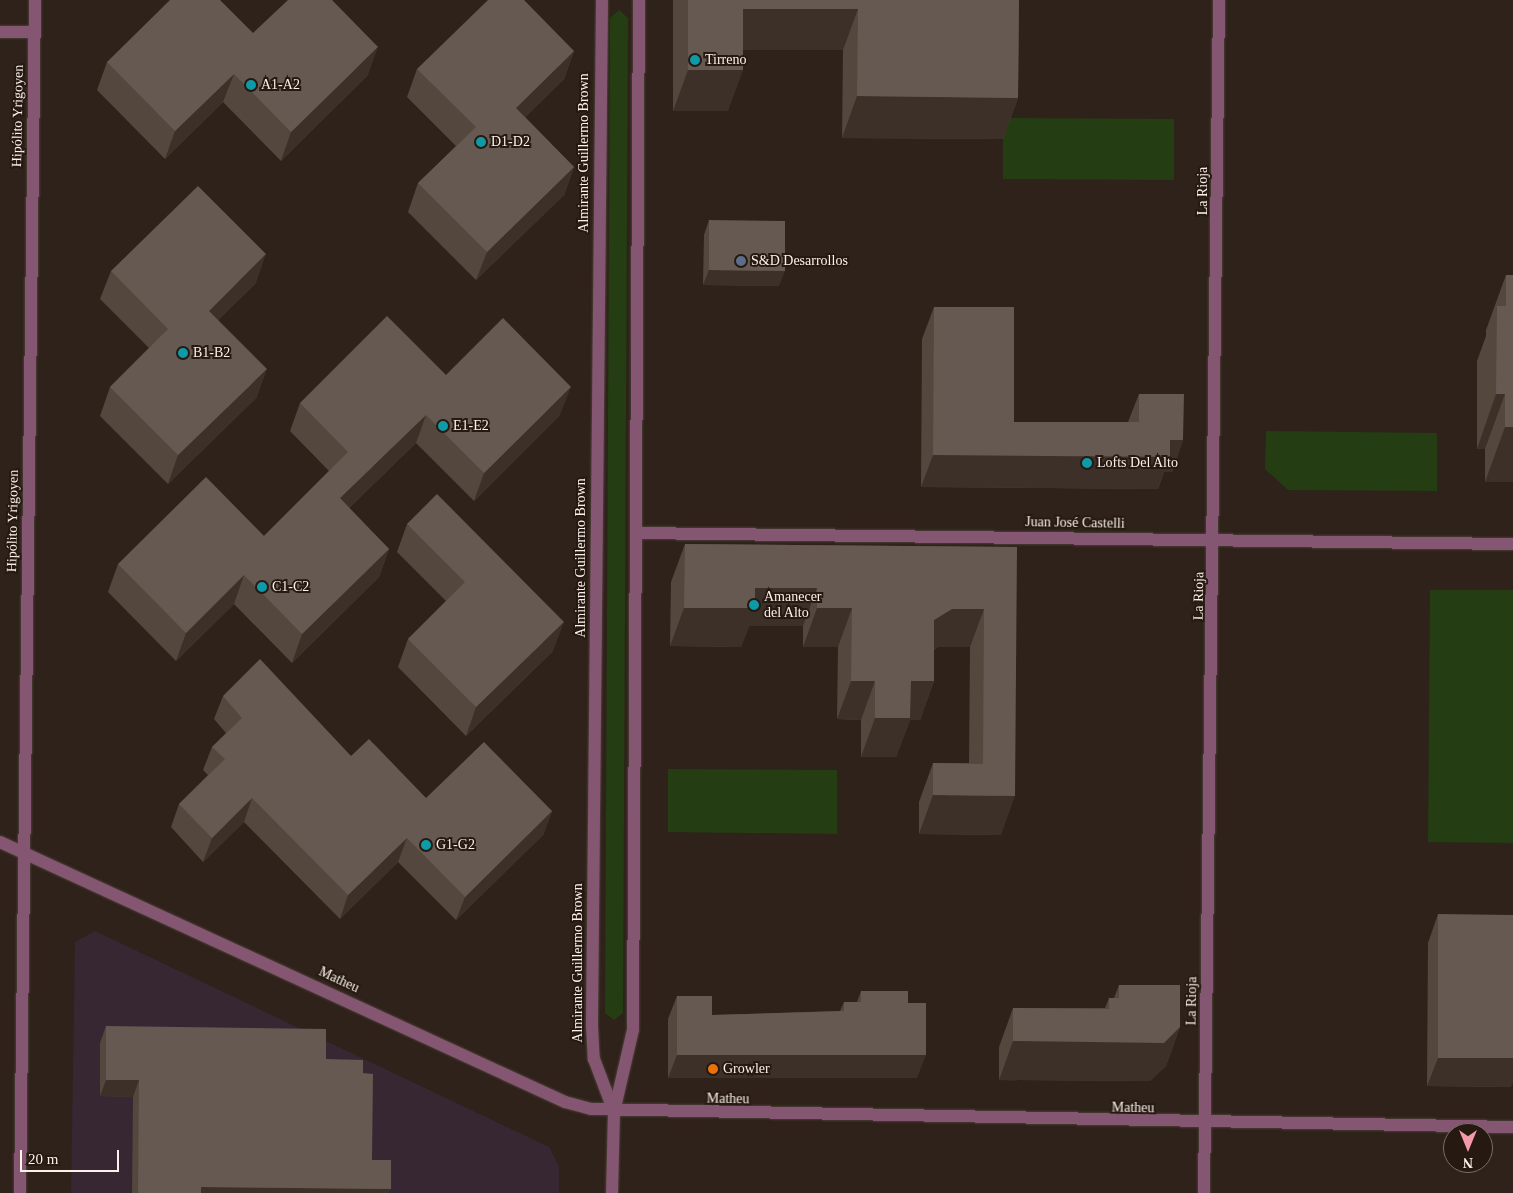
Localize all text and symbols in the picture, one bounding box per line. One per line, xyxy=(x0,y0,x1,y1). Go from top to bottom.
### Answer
place label: Tirreno xyxy=(705,52,746,68)
marker: Tirreno xyxy=(689,54,701,66)
street label: Hipólito Yrigoyen xyxy=(9,64,27,168)
street label: Almirante Guillermo Brown xyxy=(576,73,592,233)
place label: A1-A2 xyxy=(261,77,300,93)
marker: A1-A2 xyxy=(245,79,257,91)
place label: D1-D2 xyxy=(491,134,530,150)
marker: D1-D2 xyxy=(475,136,487,148)
street label: La Rioja xyxy=(1195,167,1211,215)
place label: S&D Desarrollos xyxy=(751,253,848,269)
marker: S&D Desarrollos xyxy=(735,255,747,267)
place label: B1-B2 xyxy=(193,345,230,361)
marker: B1-B2 xyxy=(177,347,189,359)
place label: E1-E2 xyxy=(453,418,489,434)
marker: E1-E2 xyxy=(437,420,449,432)
place label: Lofts Del Alto xyxy=(1097,455,1179,471)
marker: Lofts Del Alto xyxy=(1081,457,1093,469)
street label: Hipólito Yrigoyen xyxy=(4,469,22,573)
street label: Almirante Guillermo Brown xyxy=(573,478,589,638)
street label: Juan José Castelli xyxy=(1025,514,1125,532)
street label: La Rioja xyxy=(1190,572,1208,620)
place label: C1-C2 xyxy=(272,579,309,595)
marker: C1-C2 xyxy=(256,581,268,593)
place label: Amanecer del Alto xyxy=(764,589,822,622)
marker: Amanecer del Alto xyxy=(748,599,760,611)
place label: G1-G2 xyxy=(436,837,475,853)
marker: G1-G2 xyxy=(420,839,432,851)
street label: Almirante Guillermo Brown xyxy=(570,883,586,1043)
street label: Matheu xyxy=(316,963,362,997)
street label: La Rioja xyxy=(1183,977,1201,1025)
place label: Growler xyxy=(723,1061,770,1077)
marker: Growler xyxy=(707,1063,719,1075)
street label: Matheu xyxy=(706,1090,750,1108)
street label: Matheu xyxy=(1111,1099,1155,1117)
north arrow xyxy=(1443,1123,1493,1173)
scale bar xyxy=(22,1140,121,1172)
text: 20 m xyxy=(28,1151,58,1167)
text: N xyxy=(1463,1155,1473,1170)

